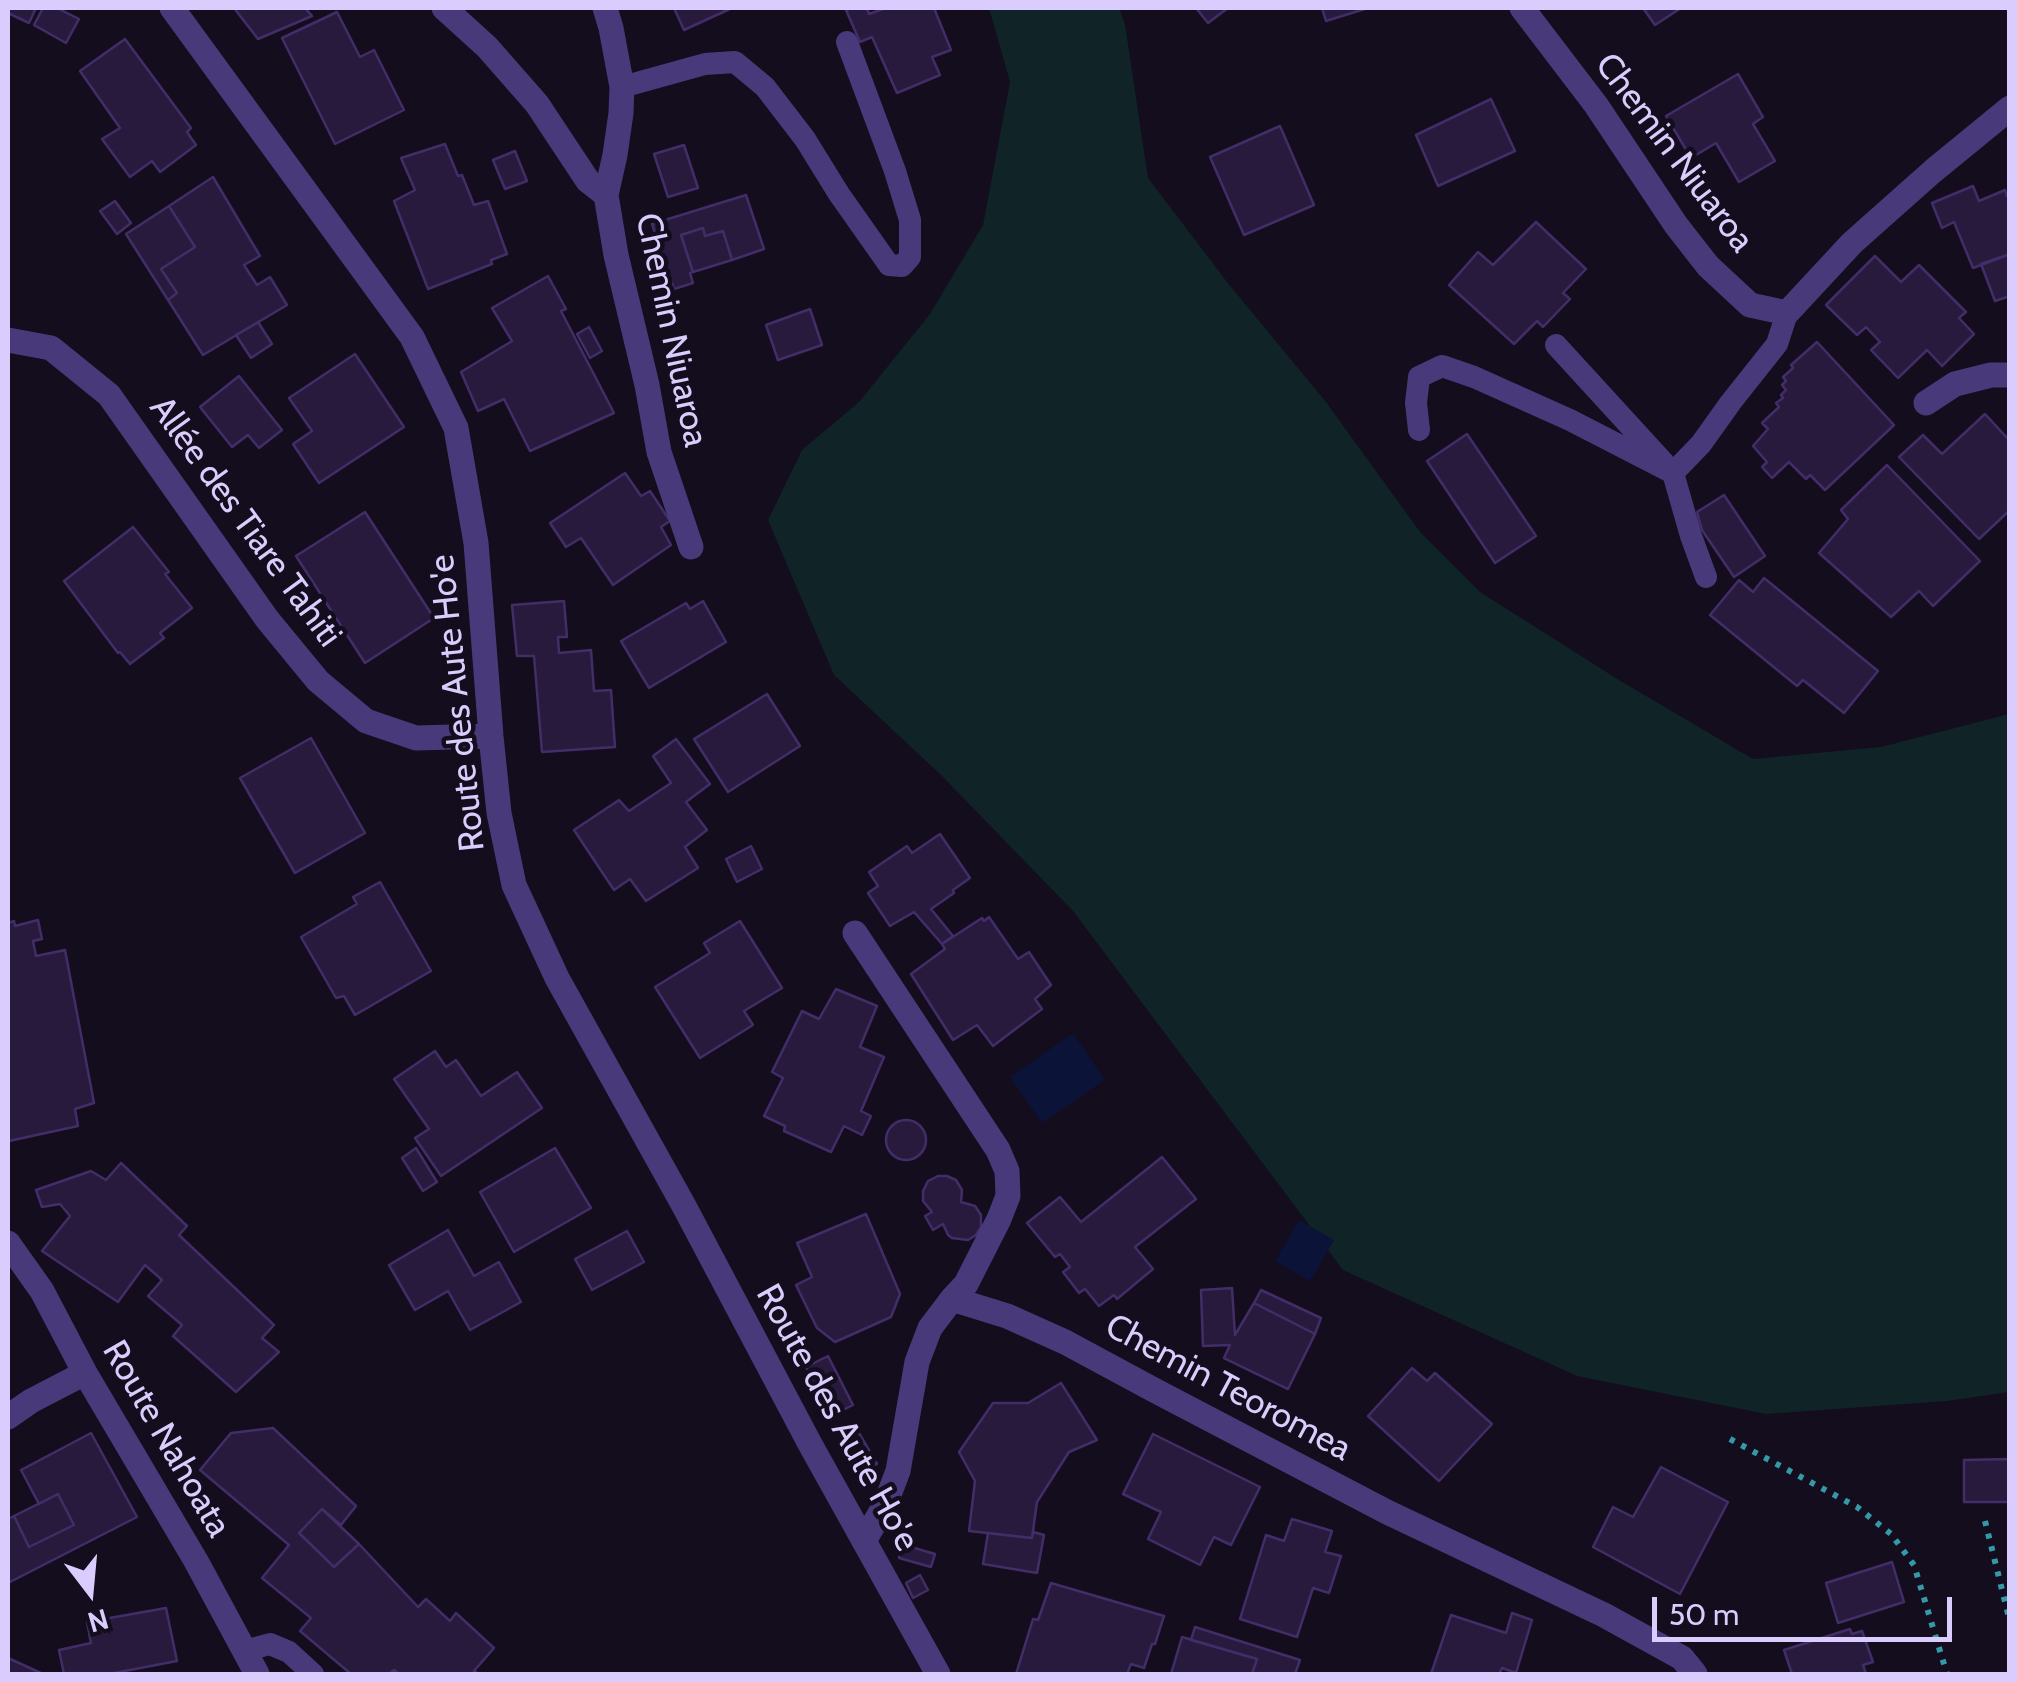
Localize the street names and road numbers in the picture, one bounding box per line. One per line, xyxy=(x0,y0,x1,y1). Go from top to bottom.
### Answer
street label: Chemin Niuaroa xyxy=(1586,46,1762,260)
street label: Chemin Niuaroa xyxy=(626,209,716,451)
street label: Allée des Tiare Tahiti xyxy=(140,389,350,655)
street label: Route des Aute Ho'e xyxy=(422,553,494,853)
street label: Route des Aute Ho'e xyxy=(746,1277,928,1559)
street label: Chemin Teoromea xyxy=(1098,1306,1358,1470)
street label: Route Nahoata xyxy=(93,1333,239,1545)

